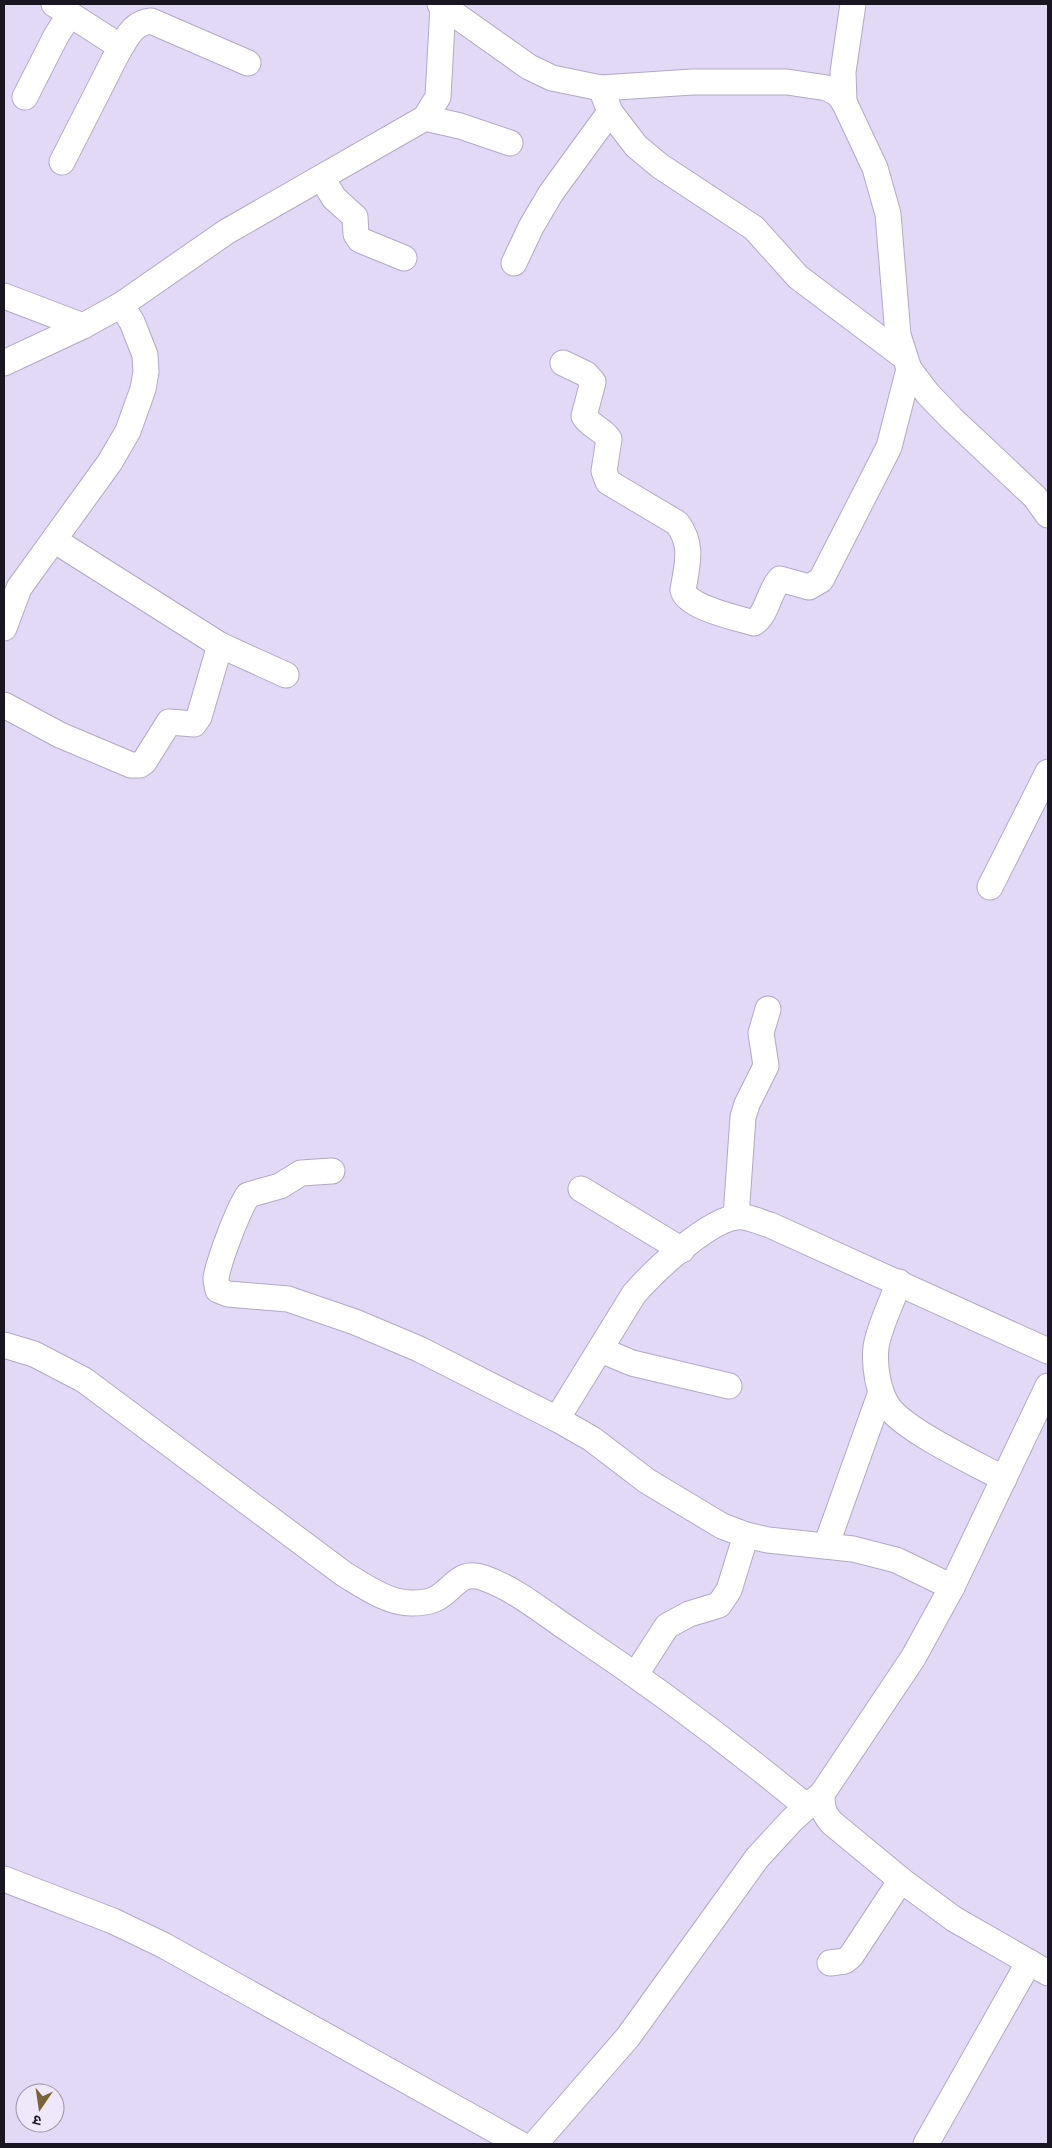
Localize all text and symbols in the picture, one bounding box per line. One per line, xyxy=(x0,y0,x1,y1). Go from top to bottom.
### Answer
north arrow xyxy=(15,2083,65,2133)
text: उ xyxy=(31,2112,43,2129)

